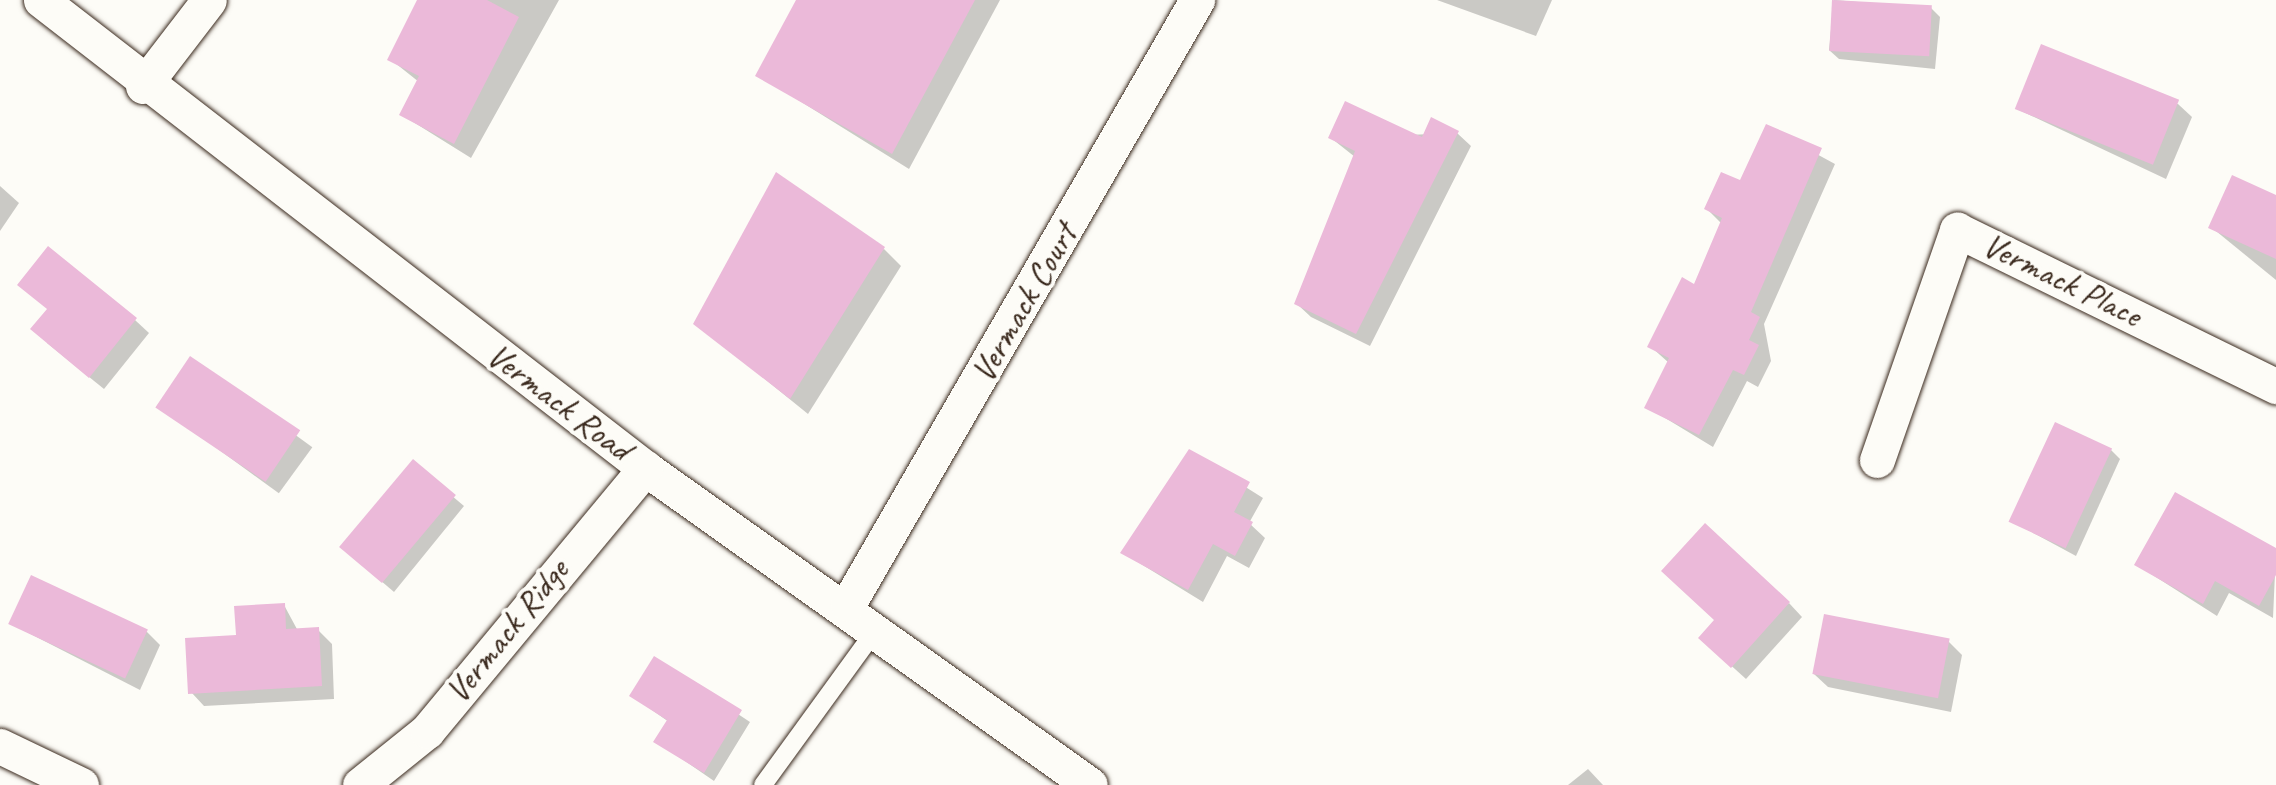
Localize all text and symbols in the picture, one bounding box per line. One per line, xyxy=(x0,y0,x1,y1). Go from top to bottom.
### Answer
street label: Vermack Court xyxy=(962,216,1086,390)
street label: Vermack Place xyxy=(1976,224,2148,336)
street label: Vermack Road xyxy=(479,335,639,469)
street label: Vermack Ridge xyxy=(436,551,578,711)

